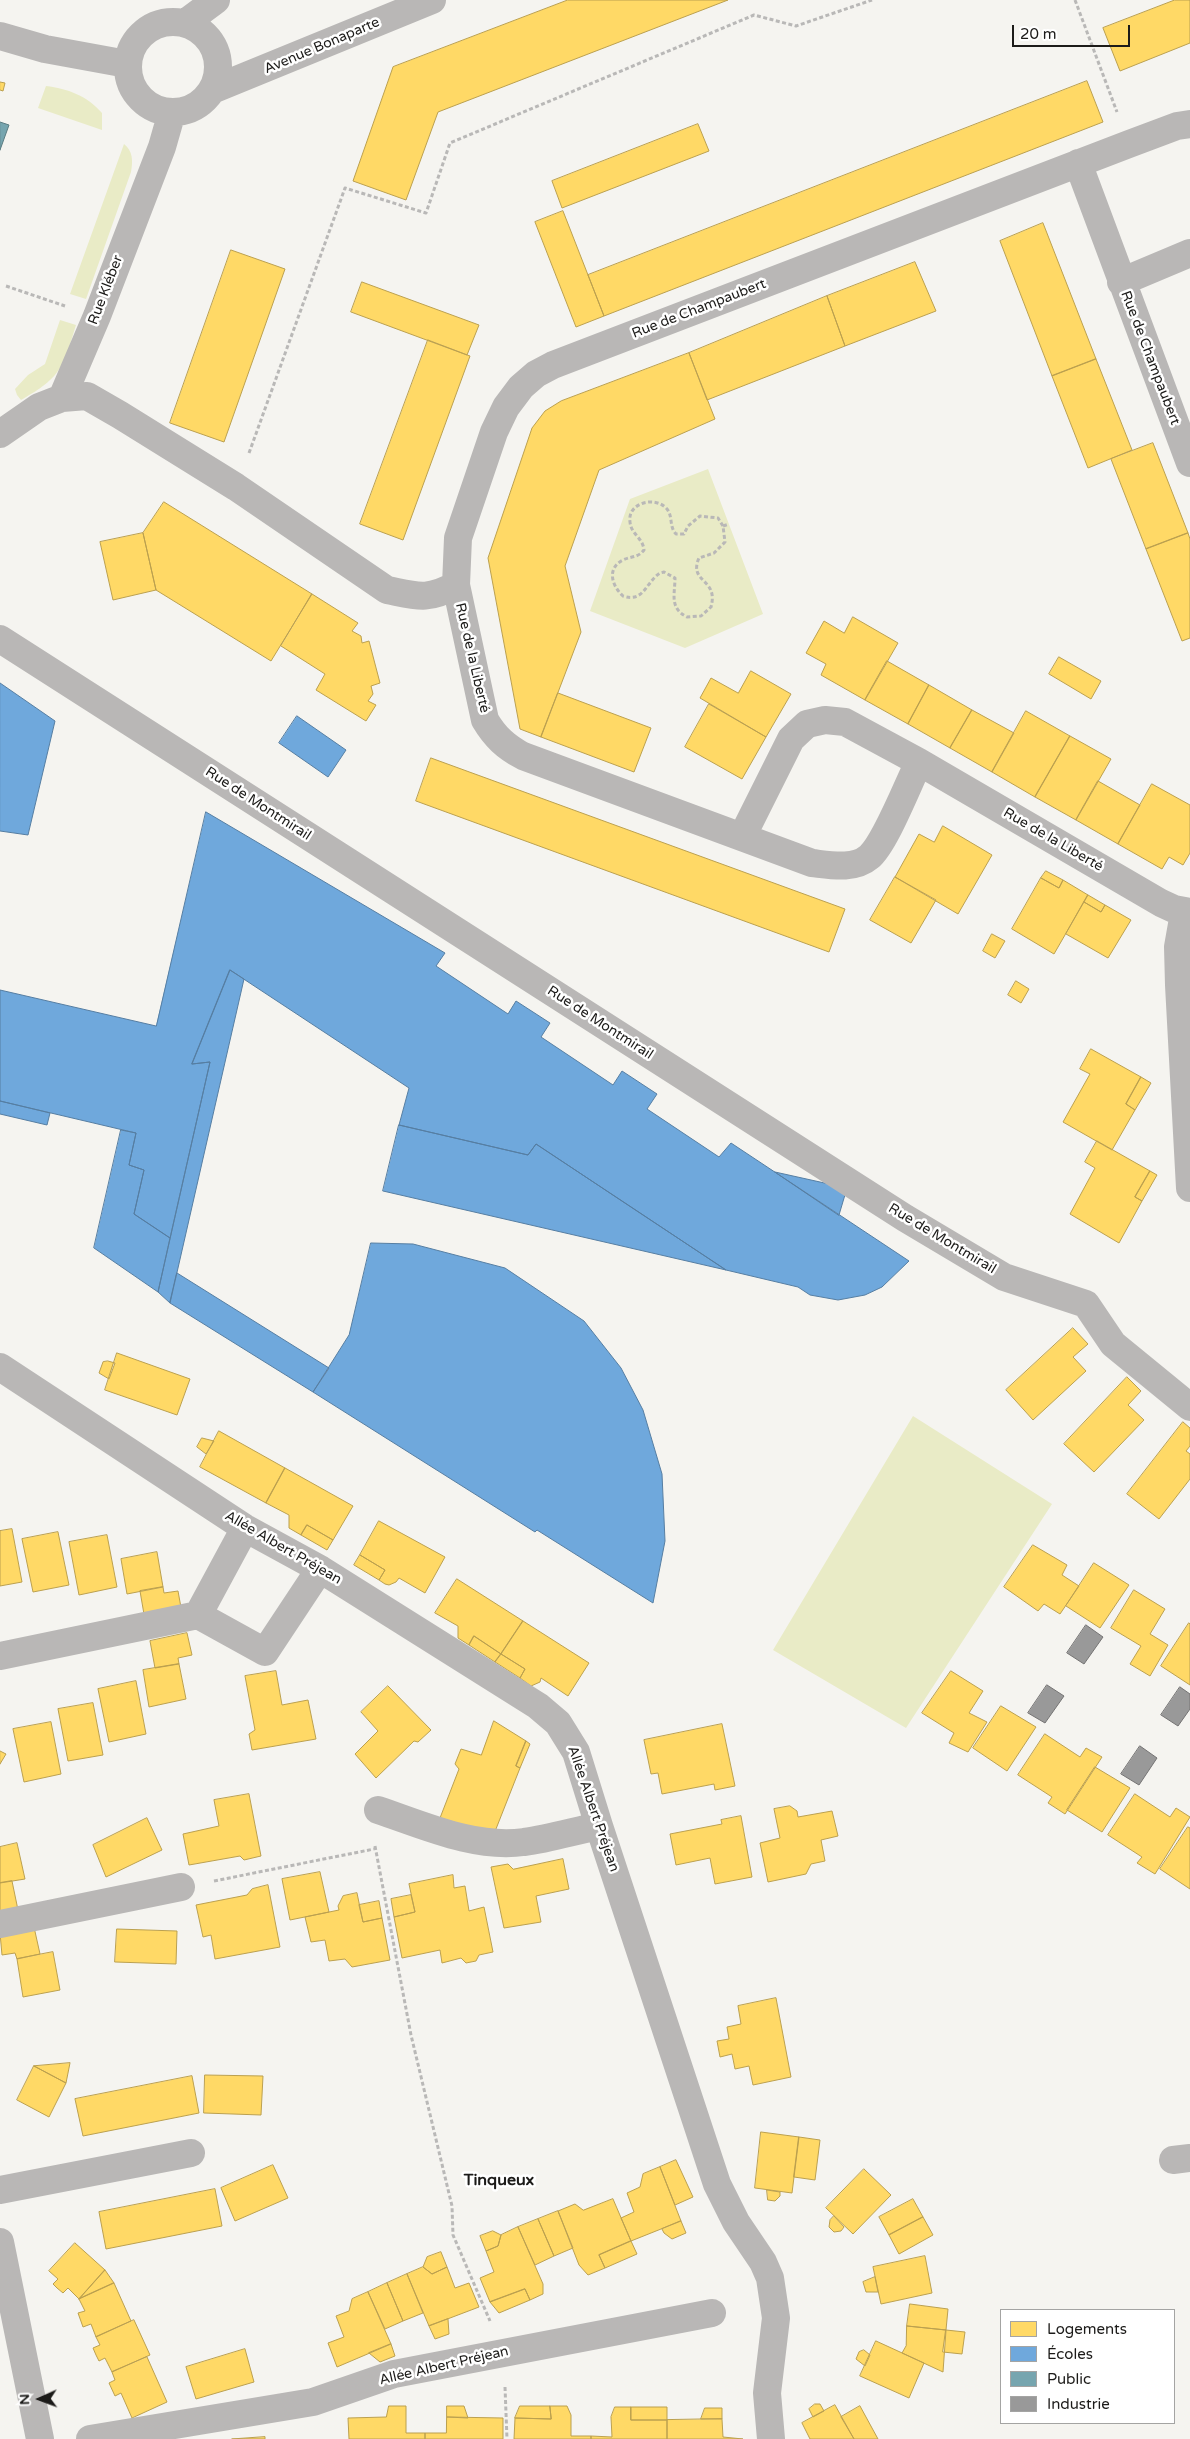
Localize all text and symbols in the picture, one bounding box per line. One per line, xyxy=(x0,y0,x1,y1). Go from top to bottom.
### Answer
street label: Avenue Bonaparte xyxy=(262,14,382,78)
scale bar xyxy=(1015,15,1132,47)
text: 20 m xyxy=(1020,25,1057,43)
street label: Rue Kléber xyxy=(85,253,127,327)
street label: Rue de Champaubert xyxy=(630,276,768,342)
street label: Rue de Champaubert xyxy=(1117,289,1183,427)
street label: Rue de la Liberté xyxy=(451,601,493,715)
street label: Rue de Montmirail xyxy=(202,764,314,844)
street label: Rue de la Liberté xyxy=(1000,805,1106,875)
street label: Rue de Montmirail xyxy=(544,983,656,1063)
street label: Rue de Montmirail xyxy=(885,1200,999,1278)
street label: Allée Albert Préjean xyxy=(222,1508,344,1588)
street label: Allée Albert Préjean xyxy=(564,1744,622,1874)
district label: Tinqueux xyxy=(464,2171,534,2191)
legend xyxy=(1000,2309,1175,2424)
text: Logements xyxy=(1047,2320,1127,2338)
street label: Allée Albert Préjean xyxy=(378,2343,510,2389)
text: Écoles xyxy=(1047,2345,1093,2363)
text: Public xyxy=(1047,2370,1091,2388)
north arrow xyxy=(15,2374,65,2424)
text: N xyxy=(16,2394,33,2405)
text: Industrie xyxy=(1047,2395,1110,2413)

